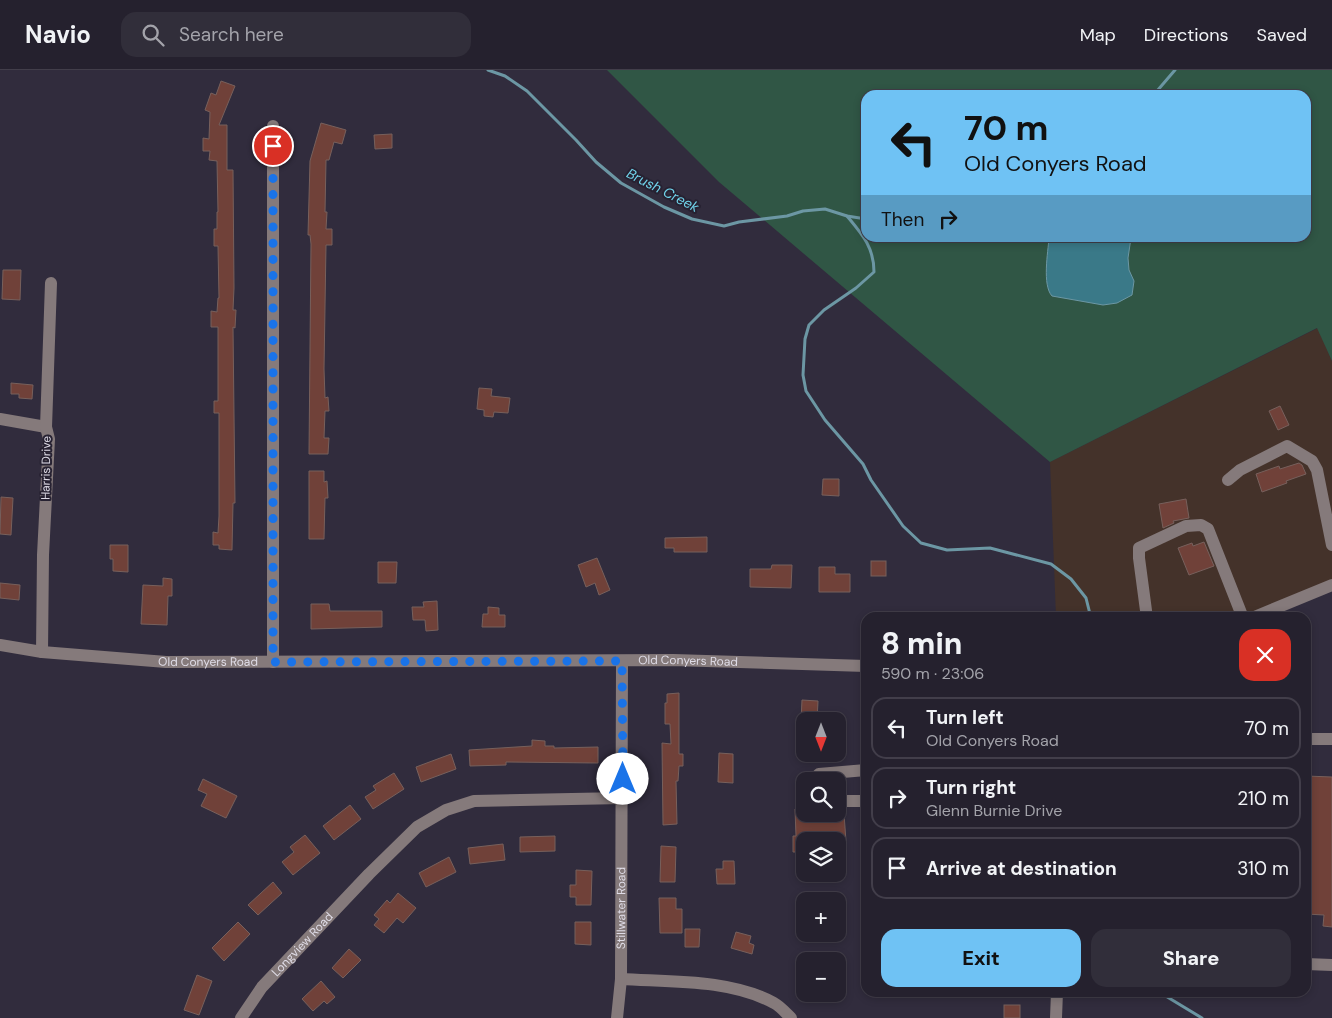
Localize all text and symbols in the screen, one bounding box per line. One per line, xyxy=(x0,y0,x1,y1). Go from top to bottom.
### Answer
search box xyxy=(121,12,471,57)
text: Navio xyxy=(25,19,91,50)
icon: search xyxy=(139,21,167,49)
text: Search here xyxy=(179,22,284,47)
text: Map xyxy=(1080,23,1116,47)
text: Directions xyxy=(1144,23,1229,47)
text: Saved xyxy=(1257,23,1307,47)
text: 70 m xyxy=(964,105,1048,151)
icon: left xyxy=(881,110,946,175)
pin xyxy=(252,125,294,167)
icon: arrive xyxy=(259,132,287,160)
text: Old Conyers Road xyxy=(964,149,1147,178)
water label: Brush Creek xyxy=(624,164,703,216)
icon: right xyxy=(934,205,962,233)
text: Then xyxy=(881,207,924,232)
street label: Harris Drive xyxy=(37,436,55,500)
text: 8 min xyxy=(881,624,962,663)
button: close xyxy=(1239,629,1291,681)
street label: Old Conyers Road xyxy=(638,652,738,670)
street label: Old Conyers Road xyxy=(158,653,258,670)
text: 590 m · 23:06 xyxy=(881,663,984,684)
text: Turn left xyxy=(926,705,1004,730)
north arrow xyxy=(796,712,846,762)
map controls xyxy=(796,712,846,1002)
icon: left xyxy=(883,714,911,742)
text: 70 m xyxy=(1244,716,1289,741)
text: Old Conyers Road xyxy=(926,730,1059,751)
position arrow xyxy=(596,752,648,804)
button: search xyxy=(796,772,846,822)
text: Turn right xyxy=(926,775,1016,800)
icon: right xyxy=(883,784,911,812)
text: 210 m xyxy=(1237,786,1289,811)
text: Glenn Burnie Drive xyxy=(926,800,1062,821)
button: layers xyxy=(796,832,846,882)
icon: arrive xyxy=(883,854,911,882)
text: Arrive at destination xyxy=(926,856,1117,881)
text: 310 m xyxy=(1237,856,1289,881)
street label: Stillwater Road xyxy=(613,867,629,949)
button: + xyxy=(796,892,846,942)
street label: Longview Road xyxy=(268,909,337,980)
button: Exit xyxy=(881,929,1081,987)
button: Share xyxy=(1091,929,1291,987)
button: − xyxy=(796,952,846,1002)

